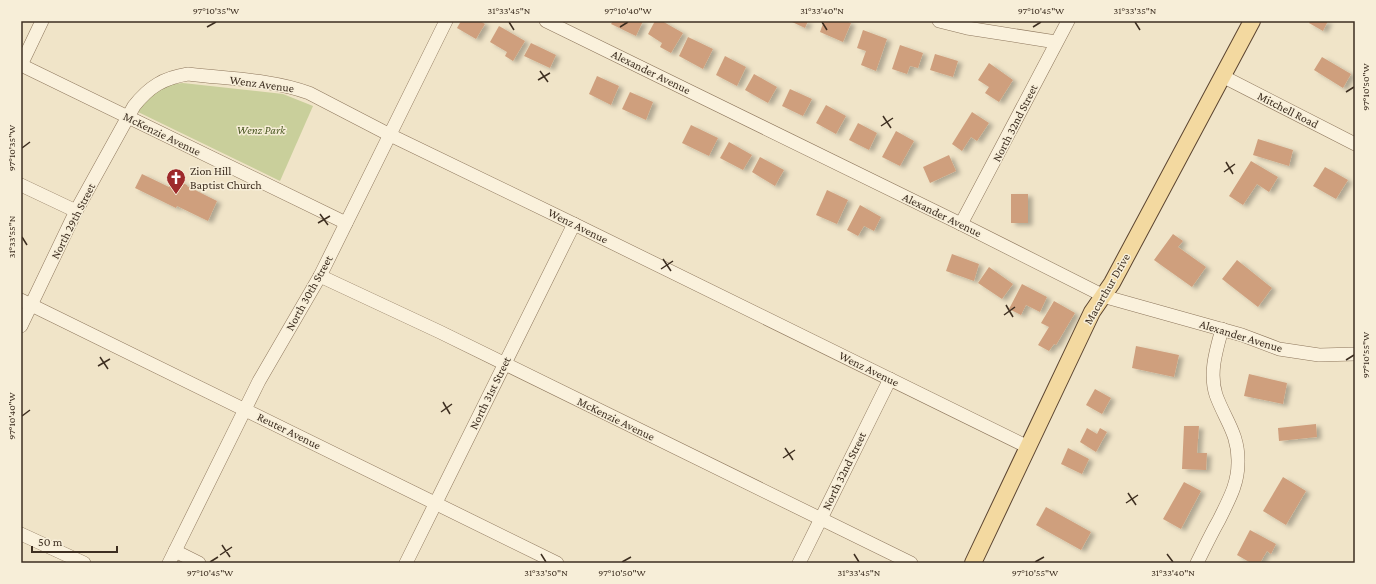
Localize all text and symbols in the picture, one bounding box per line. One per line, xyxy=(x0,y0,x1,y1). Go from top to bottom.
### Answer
text: 97°10'35"W xyxy=(193,5,240,16)
text: 31°33'45"N xyxy=(488,5,531,16)
text: 97°10'40"W xyxy=(604,5,653,16)
text: 31°33'40"N xyxy=(800,5,844,16)
text: 97°10'45"W xyxy=(1018,5,1065,16)
text: 31°33'35"N xyxy=(1114,5,1157,16)
street label: Alexander Avenue xyxy=(609,47,693,97)
text: 97°10'50"W xyxy=(1360,63,1371,111)
street label: Wenz Avenue xyxy=(229,73,295,95)
street label: North 32nd Street xyxy=(989,81,1041,164)
street label: Mitchell Road xyxy=(1255,89,1321,132)
street label: McKenzie Avenue xyxy=(121,109,203,159)
park label: Wenz Park xyxy=(237,123,286,137)
text: 97°10'35"W xyxy=(6,124,17,171)
place label: Zion Hill Baptist Church xyxy=(190,164,262,192)
church icon: Zion Hill Baptist Church xyxy=(165,167,187,195)
street label: North 29th Street xyxy=(48,180,99,261)
street label: Alexander Avenue xyxy=(900,190,984,240)
street label: Wenz Avenue xyxy=(546,205,610,247)
text: 31°33'55"N xyxy=(6,215,17,258)
street label: Macarthur Drive xyxy=(1081,251,1133,327)
street label: North 30th Street xyxy=(283,252,336,333)
street label: Alexander Avenue xyxy=(1198,317,1284,355)
text: 97°10'55"W xyxy=(1360,331,1371,378)
street label: Wenz Avenue xyxy=(837,348,901,390)
street label: North 31st Street xyxy=(466,353,514,432)
text: 97°10'40"W xyxy=(6,391,17,440)
street label: McKenzie Avenue xyxy=(575,394,657,444)
street label: Reuter Avenue xyxy=(255,410,323,452)
street label: North 32nd Street xyxy=(819,429,869,512)
scale bar xyxy=(32,528,117,554)
text: 50 m xyxy=(38,535,63,549)
text: 97°10'45"W xyxy=(187,567,234,578)
text: 31°33'50"N xyxy=(524,567,568,578)
text: 97°10'50"W xyxy=(598,567,646,578)
text: 31°33'45"N xyxy=(838,567,881,578)
text: 97°10'55"W xyxy=(1012,567,1059,578)
text: 31°33'40"N xyxy=(1151,567,1195,578)

